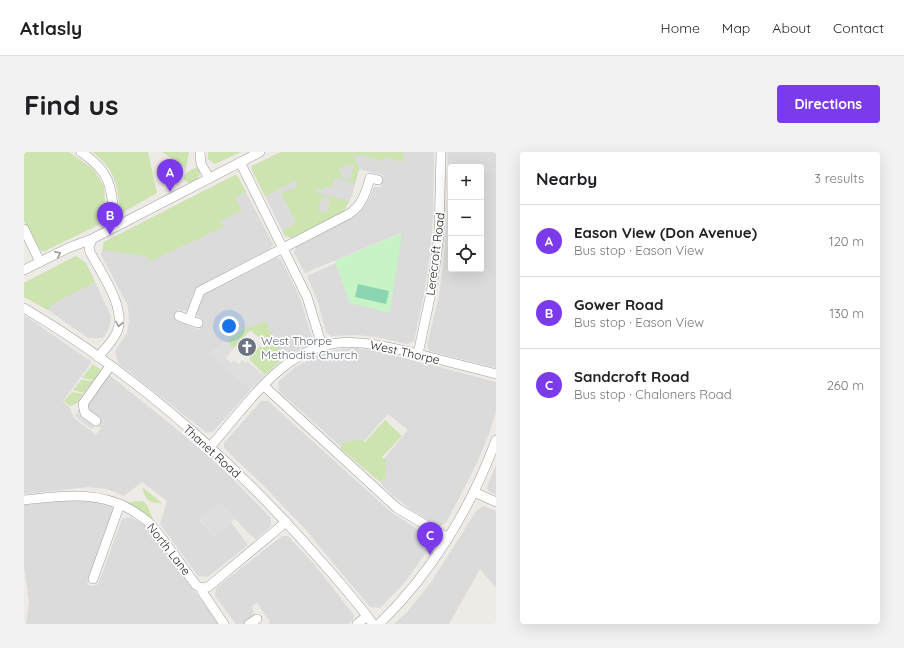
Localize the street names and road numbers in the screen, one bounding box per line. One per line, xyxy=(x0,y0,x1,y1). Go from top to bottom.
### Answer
street label: Lerecroft Road xyxy=(422,212,448,296)
street label: West Thorpe xyxy=(369,337,442,367)
street label: Thanet Road xyxy=(180,421,244,481)
street label: North Lane xyxy=(144,520,194,578)

